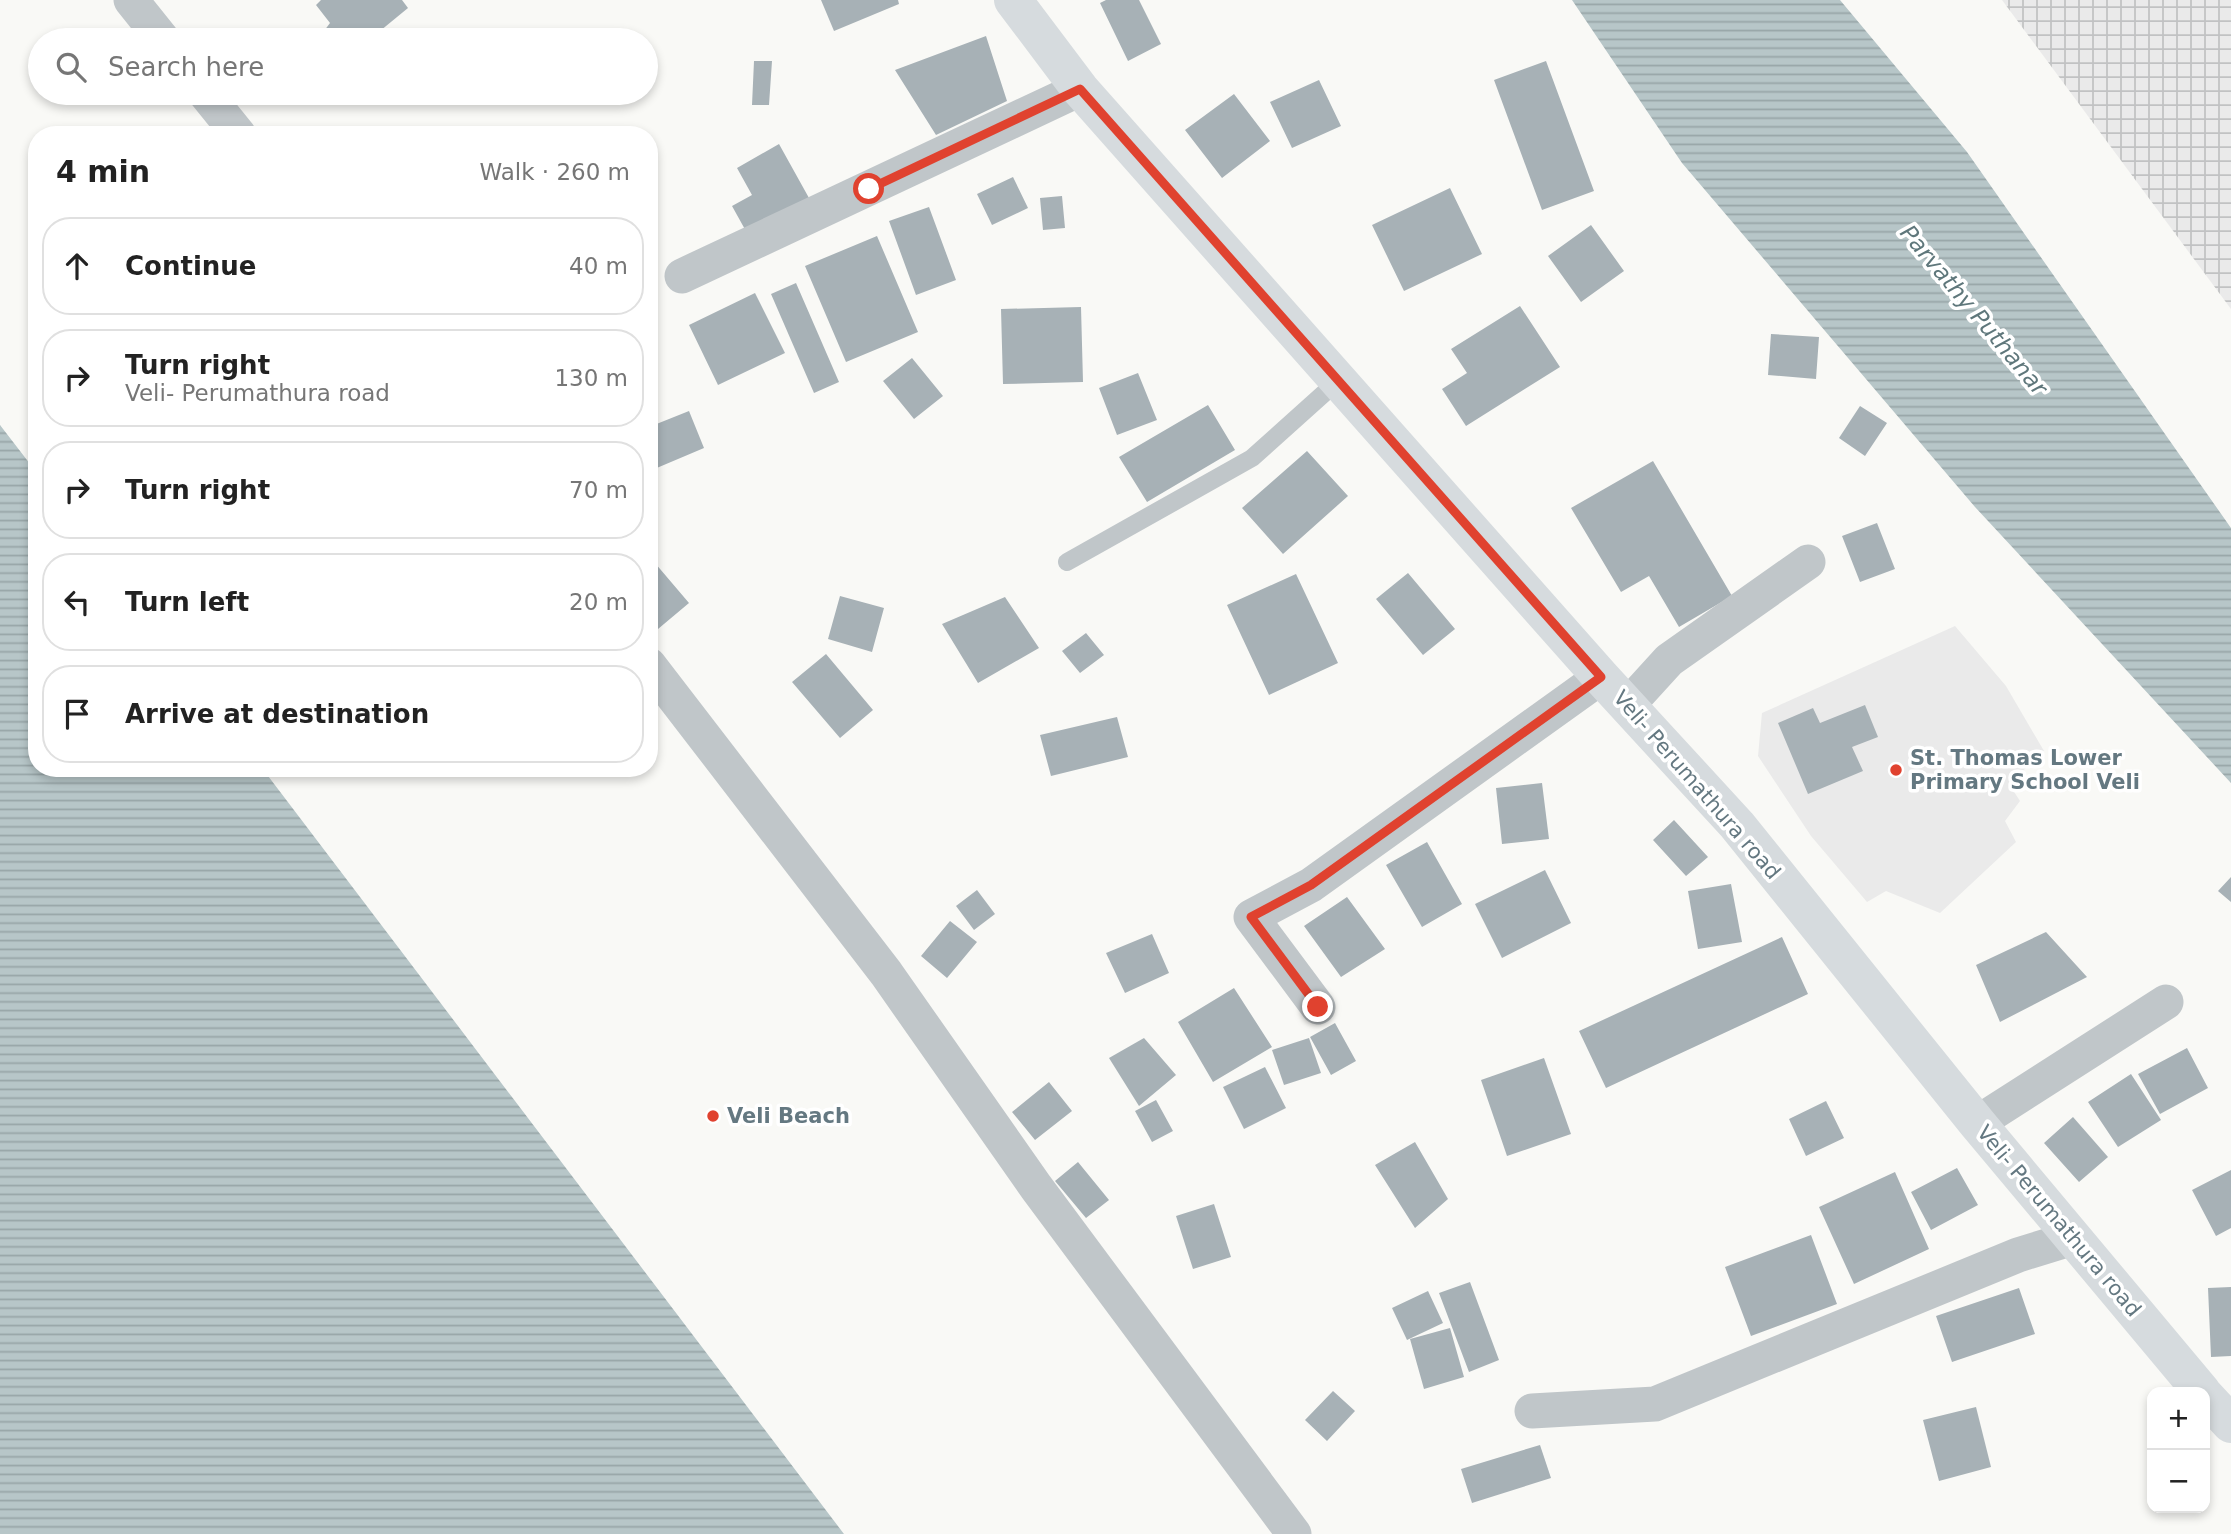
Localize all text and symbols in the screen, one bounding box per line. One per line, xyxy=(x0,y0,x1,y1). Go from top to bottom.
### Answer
search box xyxy=(28,28,658,105)
icon: search xyxy=(52,48,90,86)
text: Search here xyxy=(108,52,264,82)
text: 4 min xyxy=(56,154,150,189)
text: Walk · 260 m xyxy=(479,159,630,185)
route start xyxy=(853,173,884,204)
water label: Parvathy Puthanar xyxy=(1895,220,2054,401)
icon: ahead xyxy=(58,247,96,285)
text: Continue xyxy=(125,251,256,281)
text: 40 m xyxy=(569,253,628,279)
text: Turn right xyxy=(125,350,270,380)
icon: right xyxy=(58,359,96,397)
text: 130 m xyxy=(554,365,628,391)
text: Veli- Perumathura road xyxy=(125,380,390,406)
icon: right xyxy=(58,471,96,509)
text: Turn right xyxy=(125,475,270,505)
text: 70 m xyxy=(569,477,628,503)
icon: left xyxy=(58,583,96,621)
text: Turn left xyxy=(125,587,249,617)
text: 20 m xyxy=(569,589,628,615)
street label: Veli- Perumathura road xyxy=(1609,686,1785,884)
icon: arrive xyxy=(58,695,96,733)
text: Arrive at destination xyxy=(125,699,429,729)
place label: St. Thomas Lower Primary School Veli xyxy=(1910,746,2140,794)
marker: St. Thomas Lower Primary School Veli xyxy=(1888,762,1904,778)
route end xyxy=(1302,991,1333,1022)
place label: Veli Beach xyxy=(727,1104,850,1128)
marker: Veli Beach xyxy=(705,1108,721,1124)
street label: Veli- Perumathura road xyxy=(1972,1121,2146,1321)
map controls xyxy=(2147,1387,2210,1513)
button: + xyxy=(2147,1387,2210,1450)
button: − xyxy=(2147,1450,2210,1513)

